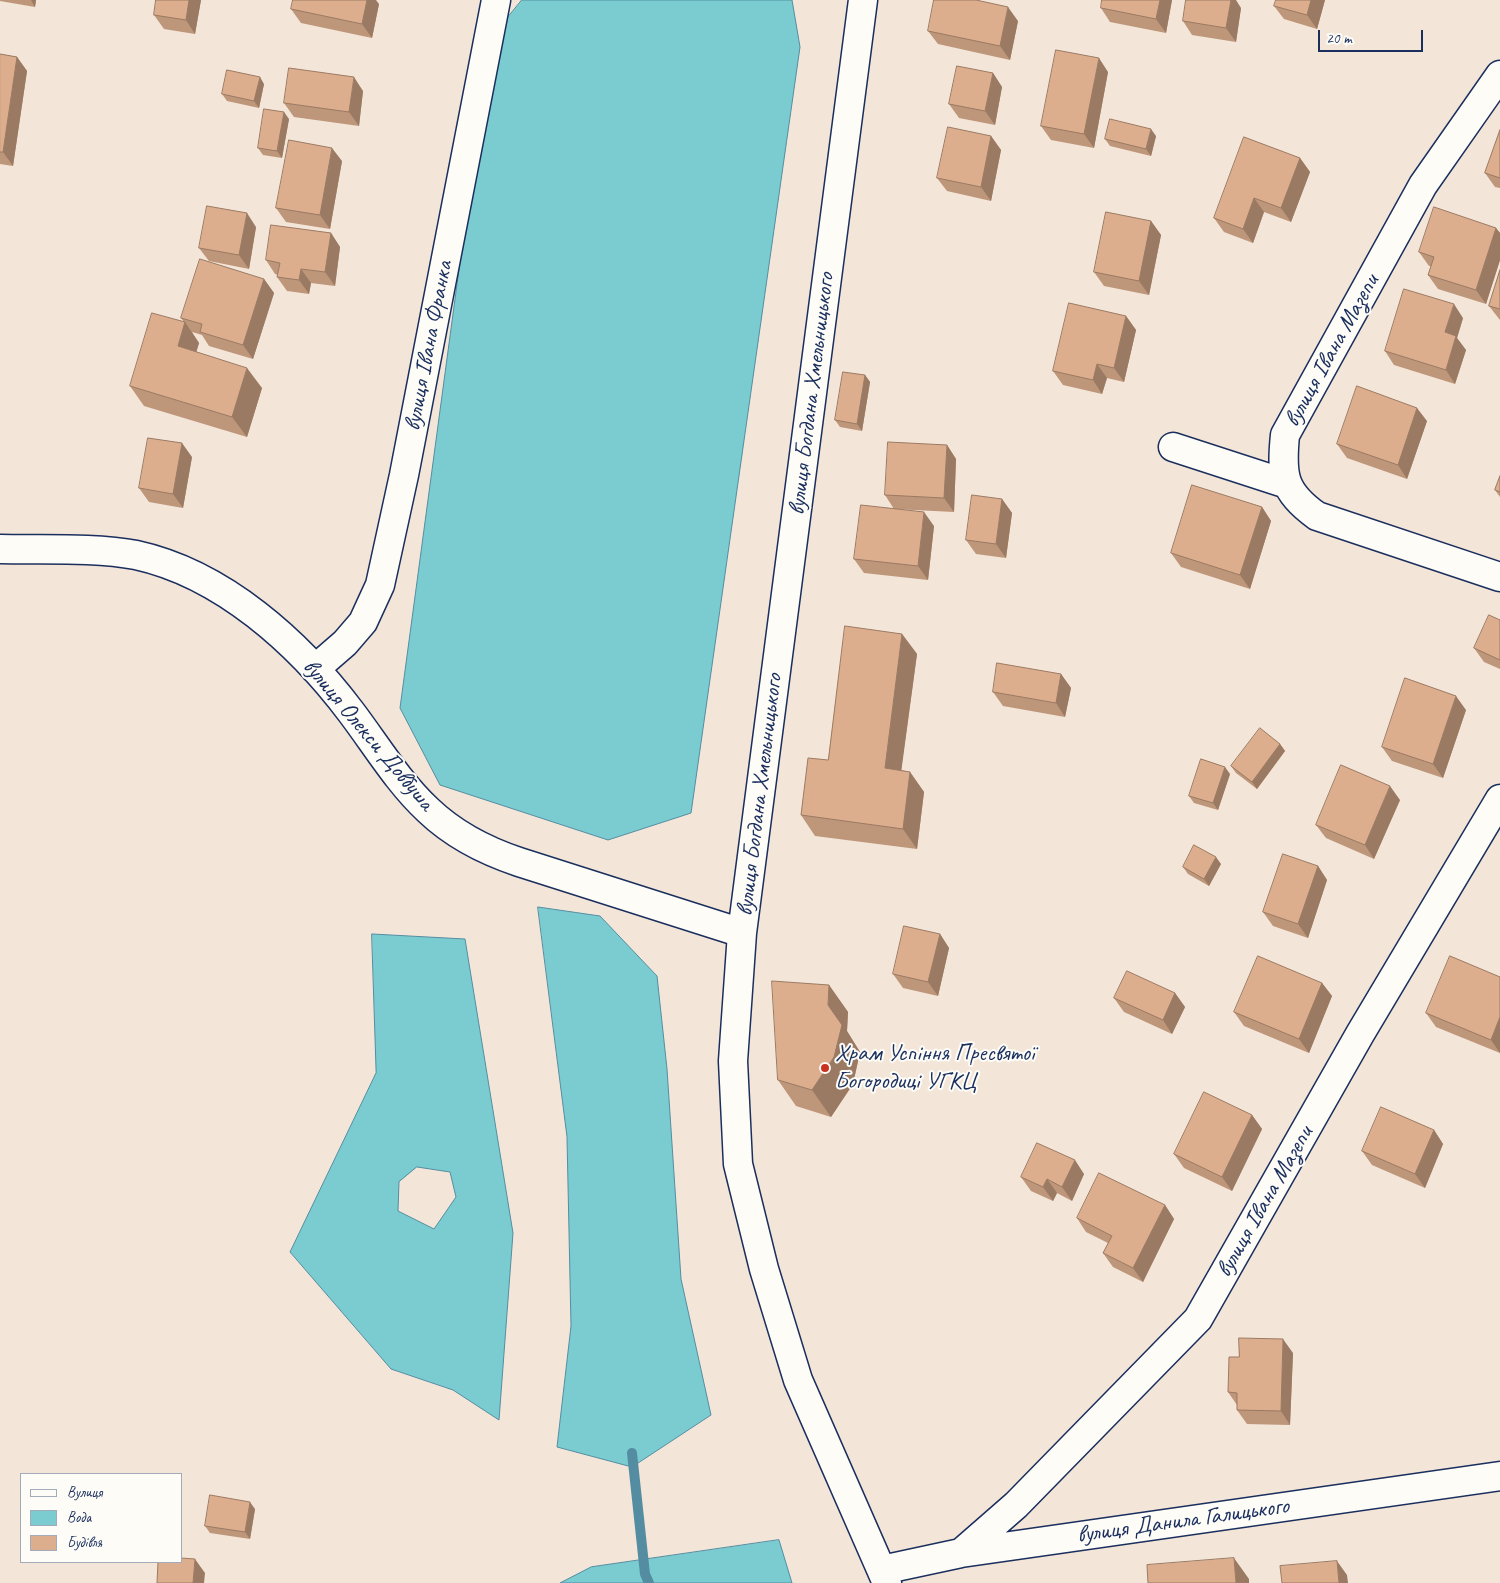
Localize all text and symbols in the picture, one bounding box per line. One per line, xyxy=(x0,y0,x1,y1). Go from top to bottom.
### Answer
scale bar xyxy=(1320,20,1425,52)
text: 20 m xyxy=(1326,29,1352,48)
street label: вулиця Івана Франка xyxy=(398,259,460,433)
street label: вулиця Івана Мазепи xyxy=(1278,270,1386,432)
street label: вулиця Богдана Хмельницького xyxy=(783,271,841,517)
street label: вулиця Олекси Довбуша xyxy=(296,653,440,817)
street label: вулиця Богдана Хмельницького xyxy=(731,672,789,918)
place label: Храм Успіння Пресвятої Богородиці УГКЦ xyxy=(835,1040,1035,1096)
marker: Храм Успіння Пресвятої Богородиці УГКЦ xyxy=(819,1062,831,1074)
street label: вулиця Івана Мазепи xyxy=(1210,1121,1320,1283)
legend xyxy=(20,1473,182,1563)
text: Вулиця xyxy=(67,1483,103,1502)
street label: вулиця Данила Галицького xyxy=(1075,1492,1291,1550)
text: Вода xyxy=(67,1508,91,1527)
text: Будівля xyxy=(67,1533,102,1552)

